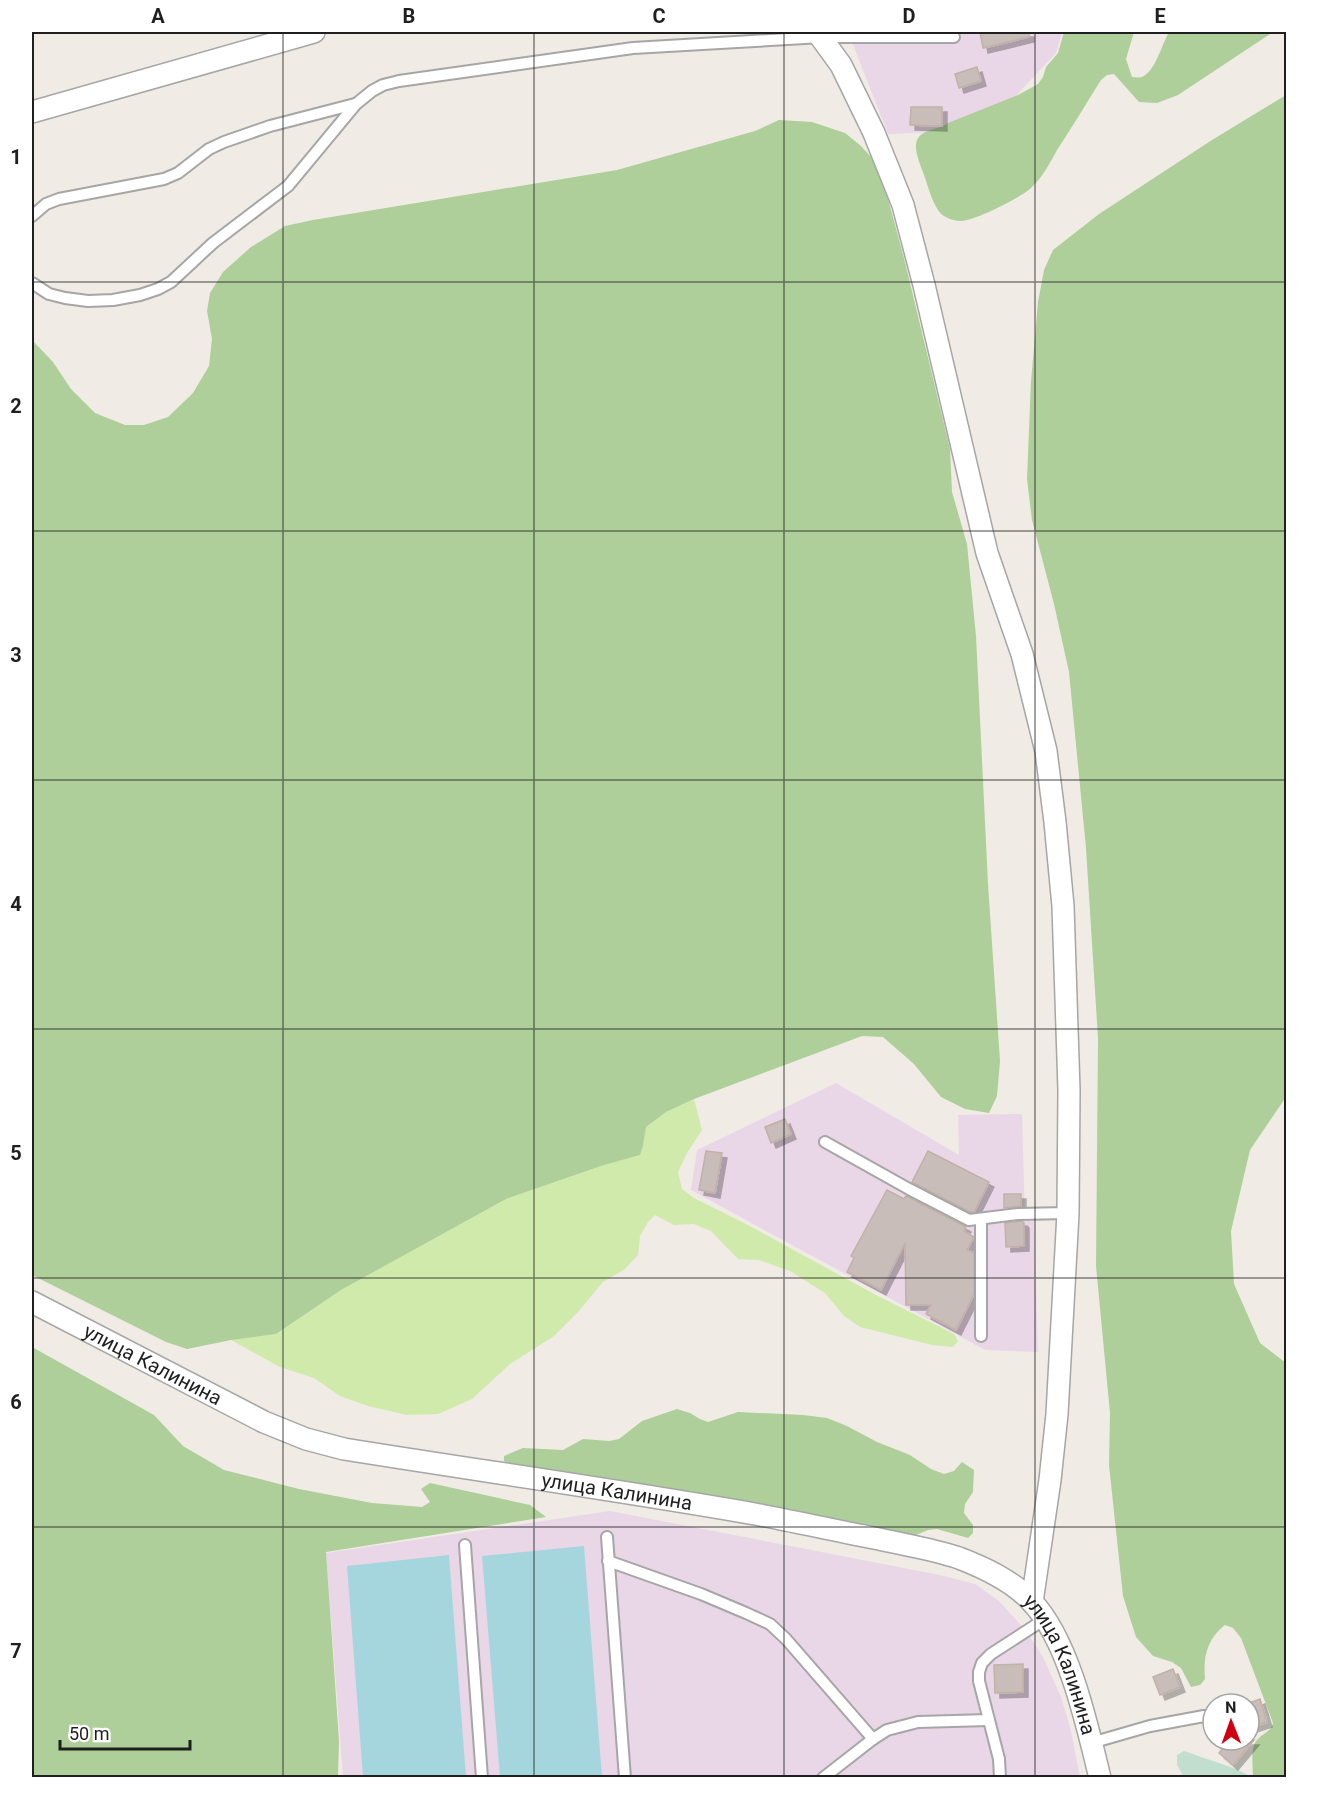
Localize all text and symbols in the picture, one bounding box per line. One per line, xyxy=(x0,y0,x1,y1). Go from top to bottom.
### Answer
text: A xyxy=(151,4,165,28)
text: B xyxy=(403,4,415,28)
text: C xyxy=(652,4,666,28)
text: D xyxy=(903,4,916,28)
text: E xyxy=(1154,4,1166,28)
text: 1 xyxy=(10,145,22,169)
text: 2 xyxy=(10,394,22,418)
text: 3 xyxy=(10,643,22,667)
text: 4 xyxy=(10,892,22,916)
text: 5 xyxy=(10,1141,22,1165)
street label: улица Калинина xyxy=(80,1319,226,1410)
text: 6 xyxy=(10,1390,22,1414)
street label: улица Калинина xyxy=(540,1468,694,1515)
street label: улица Калинина xyxy=(1019,1589,1101,1737)
text: 7 xyxy=(10,1639,22,1663)
north arrow xyxy=(1201,1692,1261,1752)
text: N xyxy=(1225,1698,1237,1717)
scale bar xyxy=(60,1713,190,1751)
text: 50 m xyxy=(69,1723,109,1744)

